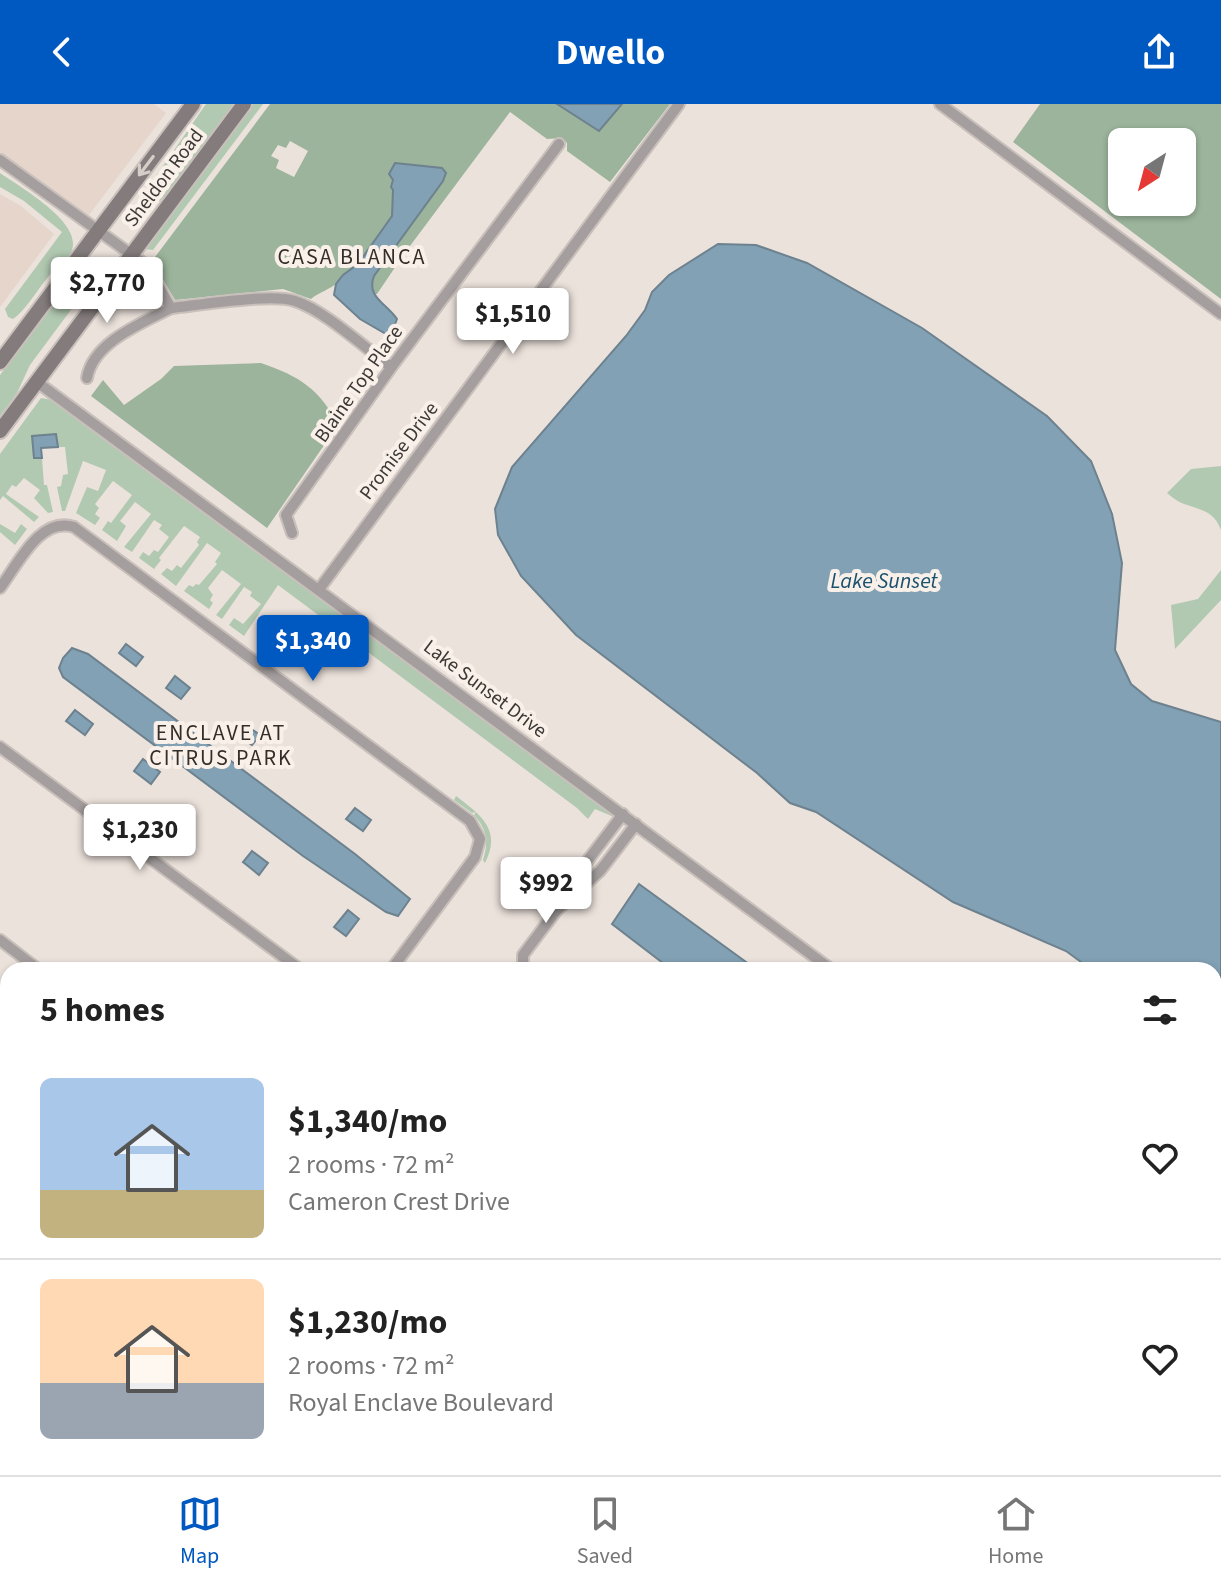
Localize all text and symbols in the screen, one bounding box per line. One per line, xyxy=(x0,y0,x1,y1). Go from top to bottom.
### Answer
text: Dwello xyxy=(556,27,665,78)
icon: back xyxy=(40,30,84,74)
icon: share xyxy=(1137,30,1181,74)
street label: Sheldon Road xyxy=(118,123,210,233)
north arrow xyxy=(1108,128,1196,216)
map controls xyxy=(1108,128,1196,216)
one-way arrow xyxy=(138,155,155,176)
district label: CASA BLANCA xyxy=(278,241,426,273)
pin: $2,770 xyxy=(42,257,172,325)
text: $2,770 xyxy=(69,264,145,301)
pin: $1,510 xyxy=(448,288,578,356)
text: $1,510 xyxy=(475,295,551,332)
street label: Blaine Top Place xyxy=(308,320,410,448)
street label: Promise Drive xyxy=(353,396,445,506)
water label: Lake Sunset xyxy=(830,565,938,597)
pin: $1,340 xyxy=(248,615,378,683)
text: $1,340 xyxy=(275,622,351,659)
street label: Lake Sunset Drive xyxy=(417,633,553,745)
district label: ENCLAVE AT CITRUS PARK xyxy=(149,717,293,774)
pin: $1,230 xyxy=(75,804,205,872)
text: $1,230 xyxy=(102,811,178,848)
pin: $992 xyxy=(499,857,593,925)
text: $992 xyxy=(519,864,573,901)
text: 5 homes xyxy=(40,986,165,1035)
icon: filters xyxy=(1138,988,1182,1032)
text: $1,340/mo xyxy=(288,1097,448,1146)
icon: home xyxy=(104,1110,200,1206)
icon: heart xyxy=(1138,1136,1182,1180)
text: 2 rooms · 72 m² xyxy=(288,1146,455,1183)
text: Cameron Crest Drive xyxy=(288,1183,510,1220)
text: $1,230/mo xyxy=(288,1298,448,1347)
icon: home xyxy=(104,1311,200,1407)
icon: heart xyxy=(1138,1337,1182,1381)
text: 2 rooms · 72 m² xyxy=(288,1347,455,1384)
text: Royal Enclave Boulevard xyxy=(288,1384,554,1421)
tab: Map xyxy=(178,1492,222,1572)
tab: Saved xyxy=(577,1492,633,1572)
tab: Home xyxy=(988,1492,1043,1572)

